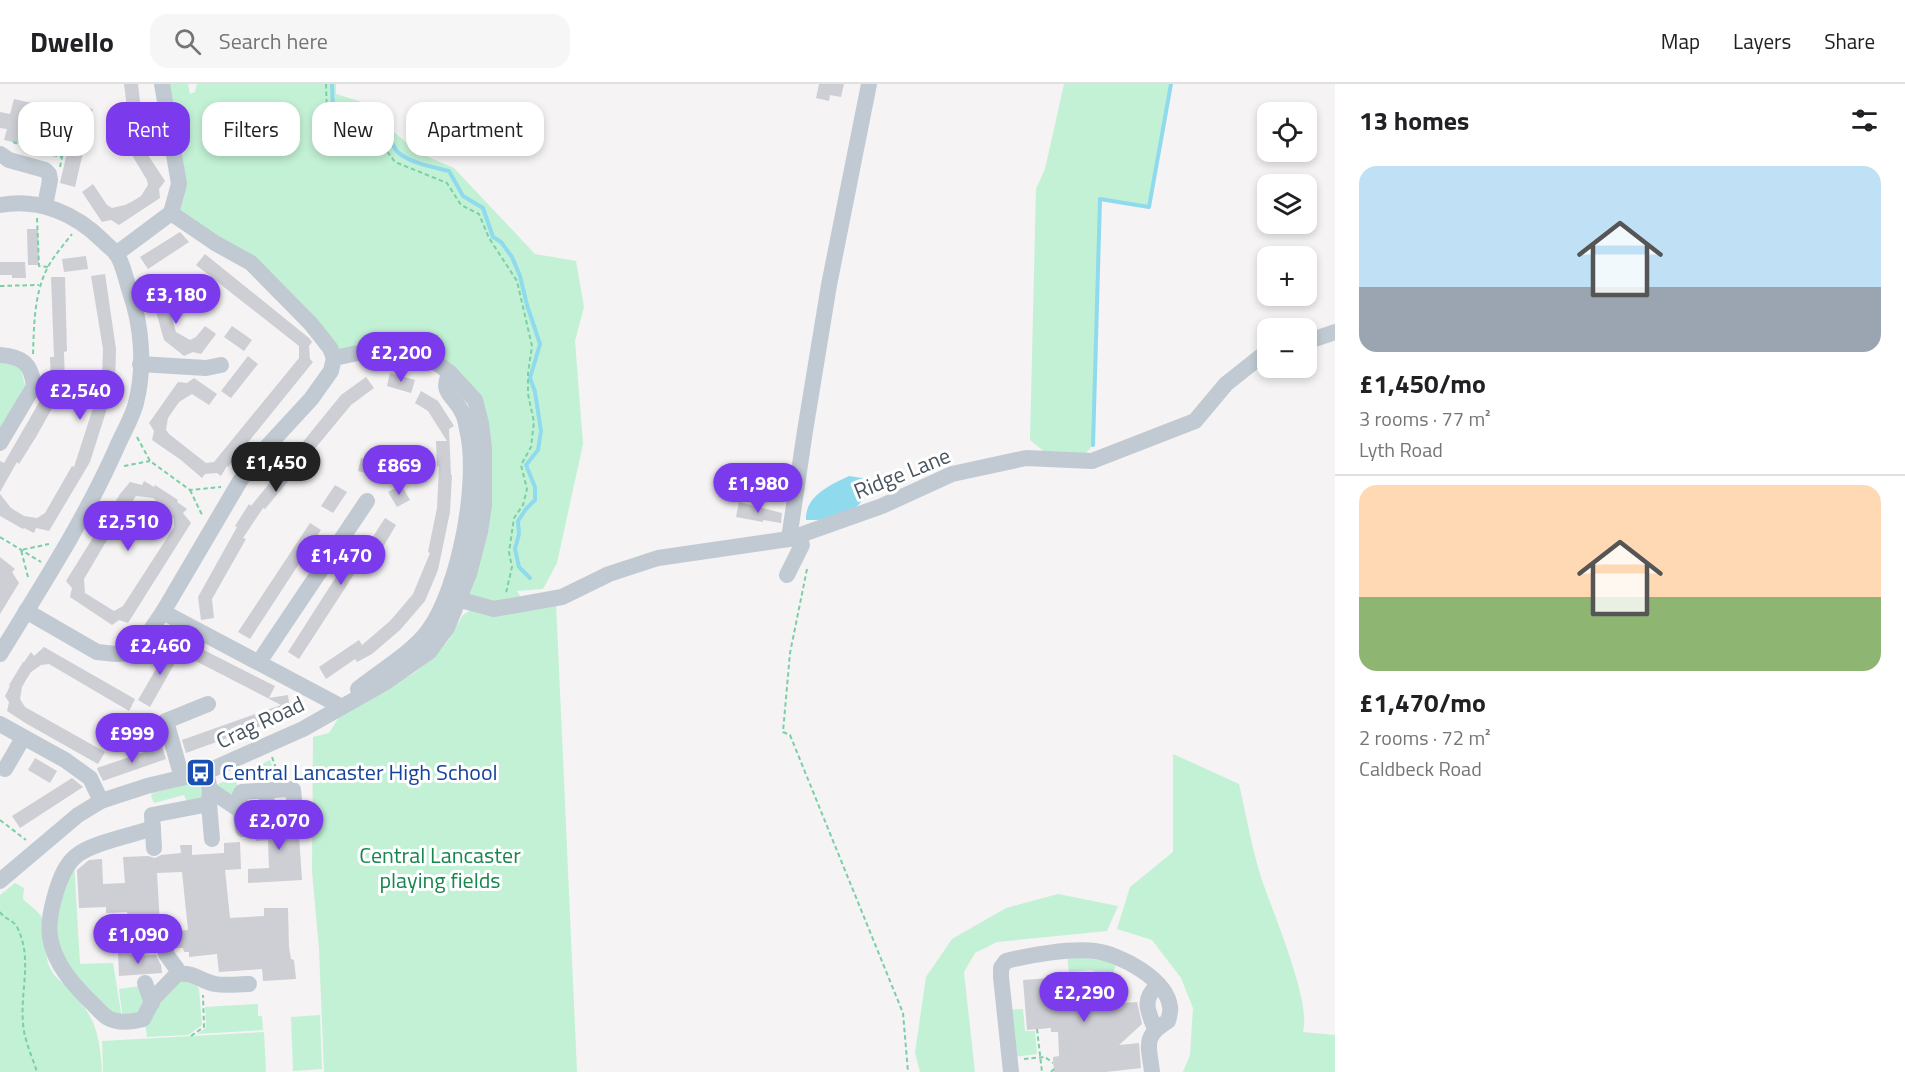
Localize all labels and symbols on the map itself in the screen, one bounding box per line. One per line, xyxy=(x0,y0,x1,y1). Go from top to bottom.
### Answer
pin: £3,180 xyxy=(127,274,225,325)
pin: £2,200 xyxy=(352,332,450,383)
pin: £2,540 xyxy=(31,370,129,421)
street label: Ridge Lane xyxy=(848,438,956,508)
pin: £1,450 xyxy=(227,442,325,493)
pin: £869 xyxy=(363,445,435,496)
pin: £1,980 xyxy=(709,463,807,514)
pin: £2,510 xyxy=(79,501,177,552)
pin: £1,470 xyxy=(292,535,390,586)
pin: £2,460 xyxy=(111,625,209,676)
street label: Crag Road xyxy=(210,687,310,757)
pin: £999 xyxy=(96,713,168,764)
place label: Central Lancaster High School xyxy=(222,755,498,789)
bus stop icon: Central Lancaster High School xyxy=(185,756,217,788)
pin: £2,070 xyxy=(230,800,328,851)
park label: Central Lancaster playing fields xyxy=(359,838,521,897)
pin: £1,090 xyxy=(89,914,187,965)
pin: £2,290 xyxy=(1035,972,1133,1023)

